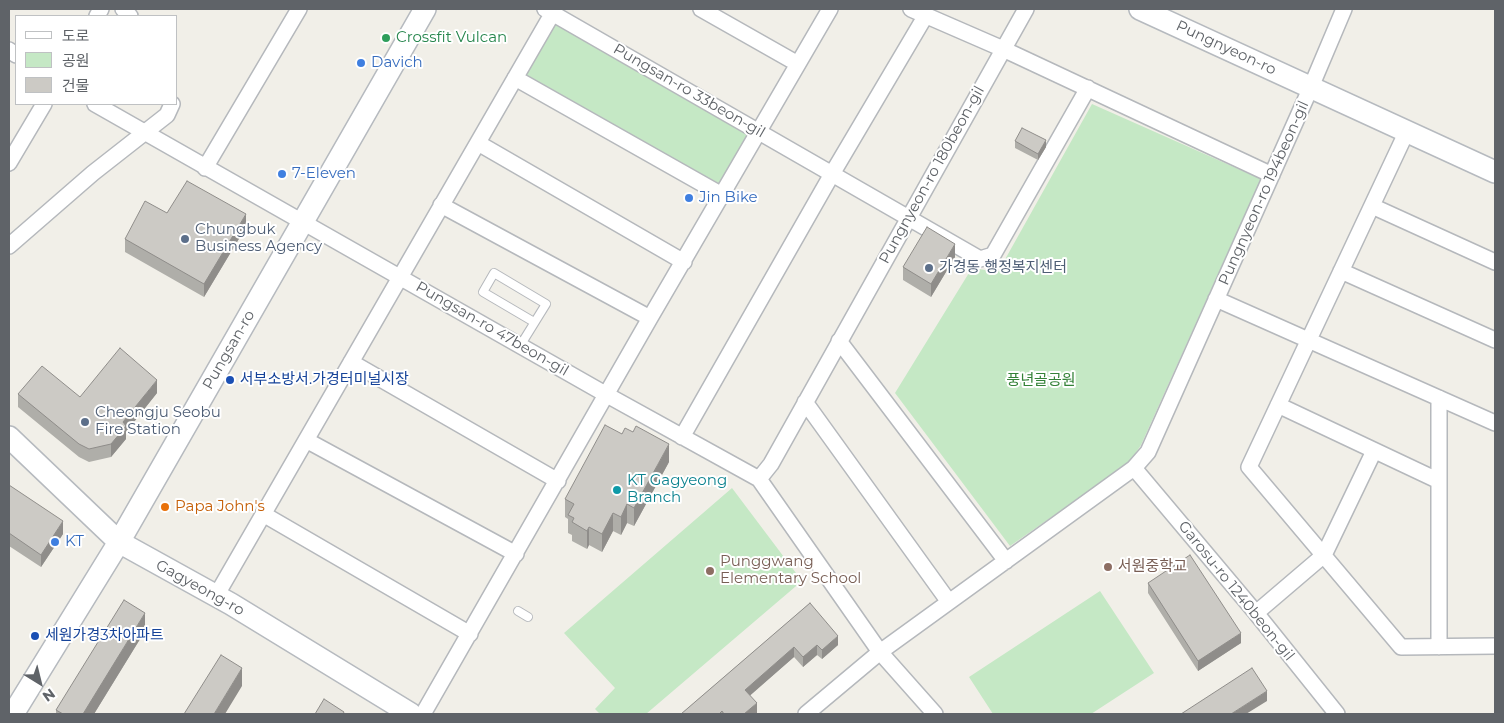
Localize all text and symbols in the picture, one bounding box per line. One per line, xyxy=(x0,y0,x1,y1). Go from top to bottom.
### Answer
legend xyxy=(15,15,178,105)
street label: Pungnyeon-ro xyxy=(1173,17,1279,79)
text: 도로 xyxy=(62,26,90,45)
place label: Crossfit Vulcan xyxy=(396,29,507,47)
marker: Crossfit Vulcan xyxy=(380,32,392,44)
street label: Pungsan-ro 33beon-gil xyxy=(610,40,768,142)
text: 공원 xyxy=(62,51,90,70)
place label: Davich xyxy=(371,54,423,72)
marker: Davich xyxy=(355,57,367,69)
text: 건물 xyxy=(62,76,90,95)
street label: Pungnyeon-ro 180beon-gil xyxy=(876,83,988,267)
street label: Pungnyeon-ro 194beon-gil xyxy=(1215,98,1313,288)
place label: 7-Eleven xyxy=(292,165,356,183)
marker: 7-Eleven xyxy=(276,168,288,180)
place label: Jin Bike xyxy=(699,189,758,207)
marker: Jin Bike xyxy=(683,192,695,204)
place label: Chungbuk Business Agency xyxy=(195,221,322,256)
marker: Chungbuk Business Agency xyxy=(179,233,191,245)
place label: 가경동 행정복지센터 xyxy=(939,259,1067,277)
marker: 가경동 행정복지센터 xyxy=(923,262,935,274)
street label: Pungsan-ro 47beon-gil xyxy=(412,278,572,380)
street label: Pungsan-ro xyxy=(199,307,259,393)
place label: 서부소방서.가경터미널시장 xyxy=(240,371,409,389)
park label: 풍년골공원 xyxy=(1007,372,1075,390)
marker: 서부소방서.가경터미널시장 xyxy=(224,374,236,386)
place label: Cheongju Seobu Fire Station xyxy=(95,404,221,439)
marker: Cheongju Seobu Fire Station xyxy=(79,416,91,428)
place label: KT Gagyeong Branch xyxy=(627,472,727,507)
marker: KT Gagyeong Branch xyxy=(611,484,623,496)
place label: Papa John's xyxy=(175,498,265,516)
marker: Papa John's xyxy=(159,501,171,513)
street label: Garosu-ro 1240beon-gil xyxy=(1174,518,1298,664)
place label: KT xyxy=(65,533,84,551)
marker: KT xyxy=(49,536,61,548)
place label: Punggwang Elementary School xyxy=(720,553,861,588)
street label: Gagyeong-ro xyxy=(153,556,247,620)
place label: 서원중학교 xyxy=(1118,558,1187,576)
marker: 서원중학교 xyxy=(1102,561,1114,573)
marker: Punggwang Elementary School xyxy=(704,565,716,577)
place label: 세원가경3차아파트 xyxy=(45,627,164,645)
marker: 세원가경3차아파트 xyxy=(29,630,41,642)
north arrow xyxy=(15,658,65,708)
text: N xyxy=(39,685,59,706)

